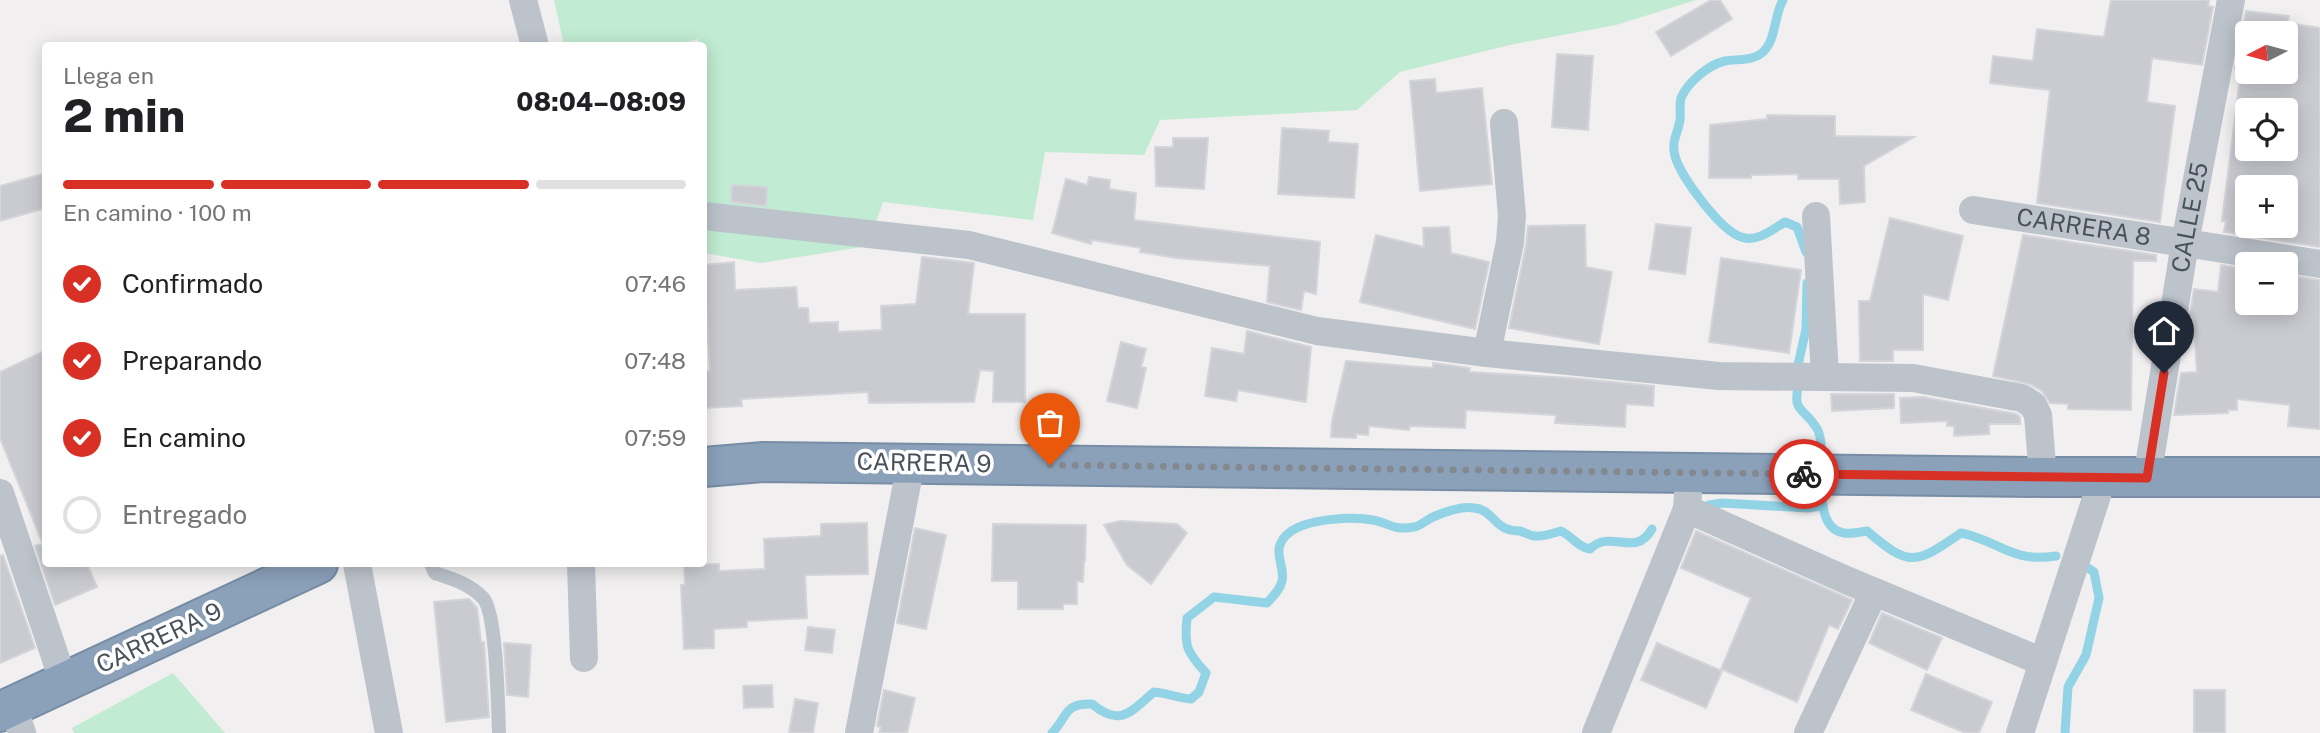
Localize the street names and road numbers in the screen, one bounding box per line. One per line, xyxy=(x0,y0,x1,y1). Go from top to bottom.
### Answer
street label: CALLE 25 xyxy=(2165,160,2213,274)
street label: CARRERA 8 xyxy=(2015,202,2153,250)
street label: CARRERA 9 xyxy=(856,447,992,477)
street label: CARRERA 9 xyxy=(92,596,226,678)

